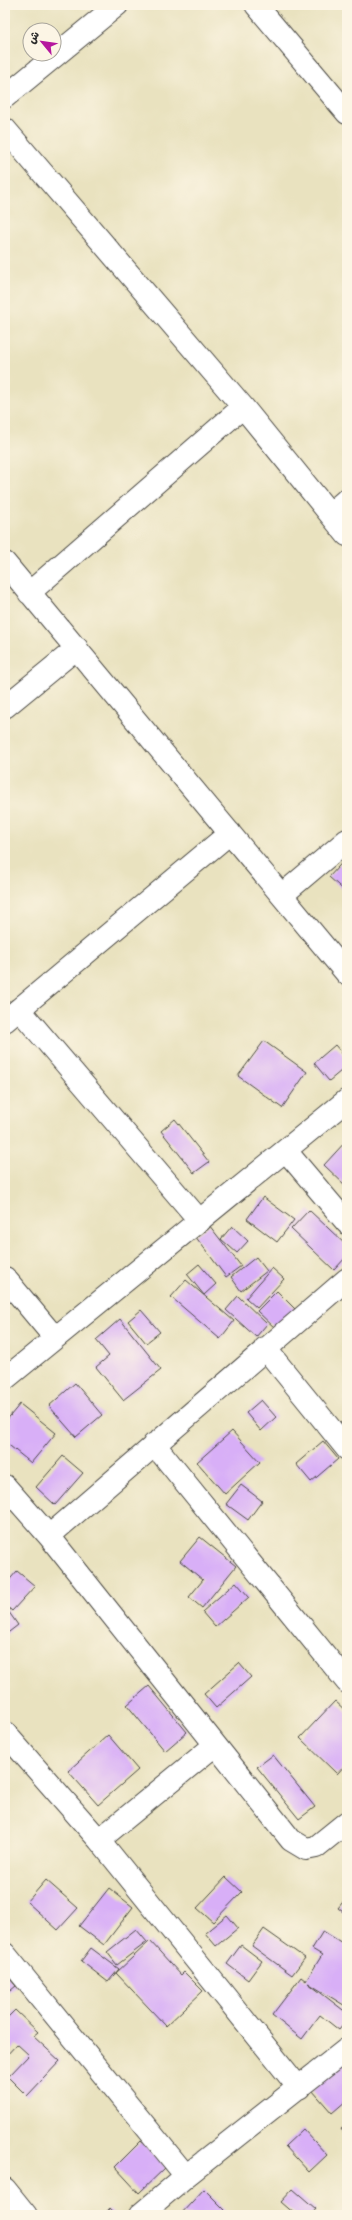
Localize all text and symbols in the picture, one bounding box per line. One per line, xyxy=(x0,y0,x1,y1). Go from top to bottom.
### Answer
north arrow xyxy=(22,22,62,62)
text: ش xyxy=(25,29,42,46)

